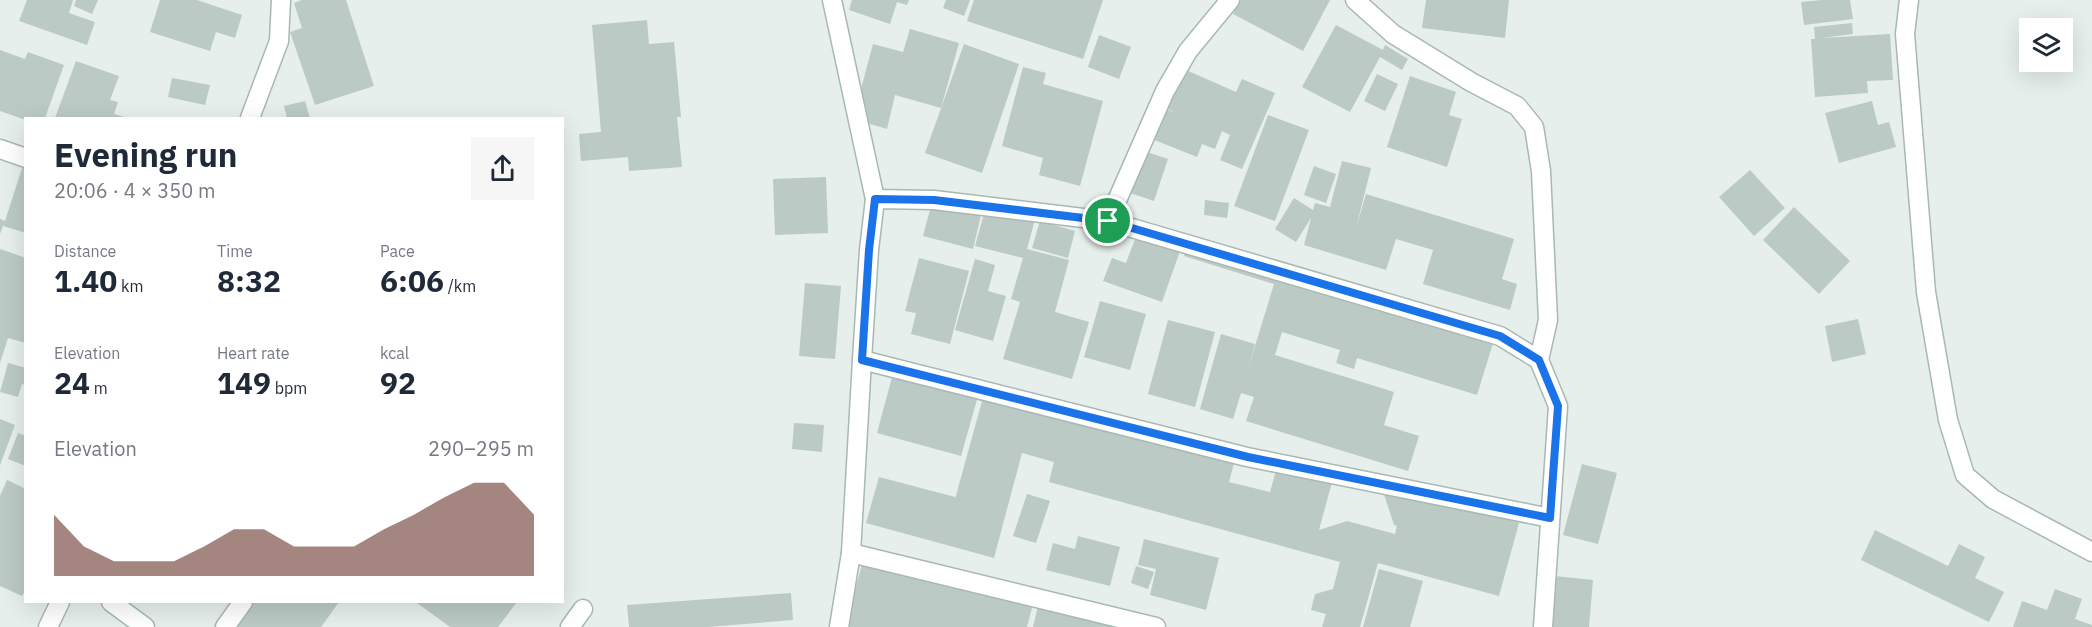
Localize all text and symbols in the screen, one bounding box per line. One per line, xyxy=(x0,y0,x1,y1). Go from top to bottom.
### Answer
map controls xyxy=(2019,18,2073,72)
button: layers xyxy=(2019,18,2073,72)
text: Evening run xyxy=(54,133,238,176)
button: share xyxy=(471,137,534,200)
text: 20:06 · 4 × 350 m xyxy=(54,177,215,204)
pin xyxy=(1082,195,1133,246)
icon: arrive xyxy=(1091,204,1124,237)
text: Distance xyxy=(54,241,116,261)
text: Time xyxy=(217,241,253,261)
text: Pace xyxy=(380,241,415,261)
text: 1.40 xyxy=(54,261,117,300)
text: 8:32 xyxy=(217,261,281,300)
text: 6:06 xyxy=(380,261,444,300)
text: km xyxy=(117,276,144,296)
text: /km xyxy=(444,276,476,296)
text: Elevation xyxy=(54,343,120,363)
text: Heart rate xyxy=(217,343,290,363)
text: kcal xyxy=(380,343,409,363)
text: 24 xyxy=(54,363,90,402)
text: 149 xyxy=(217,363,271,402)
text: 92 xyxy=(380,363,416,402)
text: m xyxy=(90,378,108,398)
text: bpm xyxy=(271,378,307,398)
text: Elevation xyxy=(54,435,137,462)
text: 290–295 m xyxy=(428,435,534,462)

